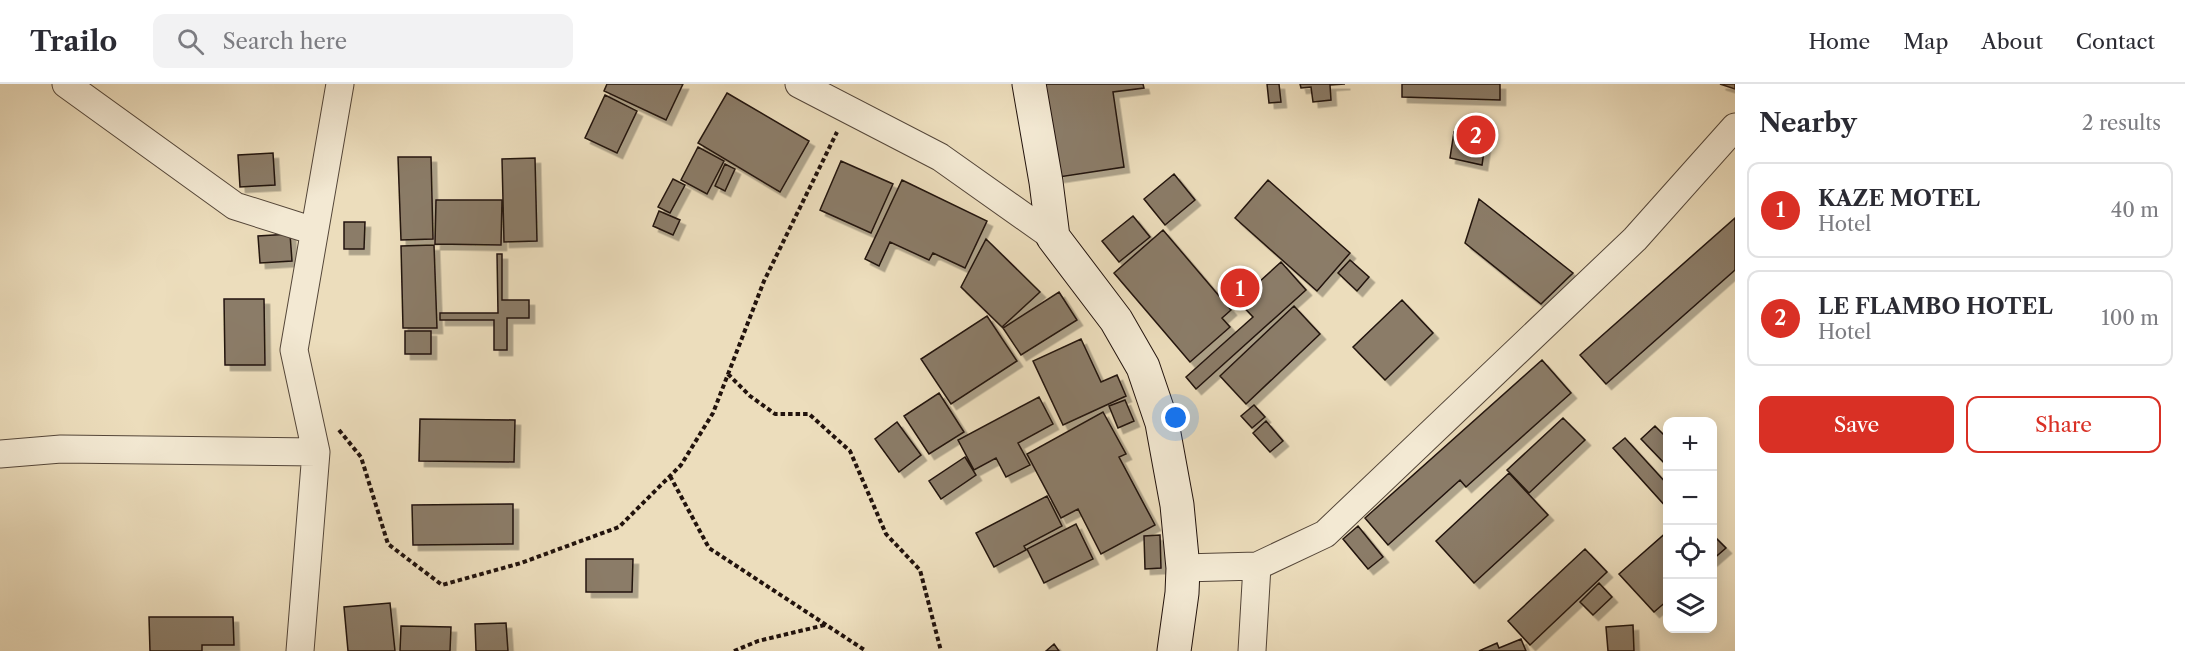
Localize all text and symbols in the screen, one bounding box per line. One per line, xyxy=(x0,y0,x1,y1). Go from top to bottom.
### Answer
search box xyxy=(153,14,573,68)
text: Trailo xyxy=(30,24,117,58)
icon: search xyxy=(174,25,207,58)
text: Search here xyxy=(222,28,347,55)
text: Home xyxy=(1809,29,1870,54)
text: Map xyxy=(1903,29,1948,54)
text: About xyxy=(1981,29,2043,54)
text: Contact xyxy=(2076,29,2155,54)
text: Nearby xyxy=(1759,107,1857,139)
text: 2 results xyxy=(2082,111,2161,135)
pin: 2 xyxy=(1456,112,1496,158)
text: KAZE MOTEL xyxy=(1818,185,1980,212)
text: 1 xyxy=(1776,198,1785,222)
text: 40 m xyxy=(2111,198,2159,222)
text: Hotel xyxy=(1818,212,1871,236)
pin: 1 xyxy=(1220,266,1260,310)
text: LE FLAMBO HOTEL xyxy=(1818,293,2053,320)
text: 2 xyxy=(1775,306,1786,330)
text: 100 m xyxy=(2101,306,2159,330)
text: Hotel xyxy=(1818,320,1871,344)
button: Save xyxy=(1759,396,1954,453)
button: Share xyxy=(1966,396,2161,453)
your location xyxy=(1161,403,1190,432)
map controls xyxy=(1663,417,1717,633)
button: + xyxy=(1663,417,1717,471)
button: − xyxy=(1663,471,1717,525)
button: locate xyxy=(1663,525,1717,579)
button: layers xyxy=(1663,579,1717,633)

